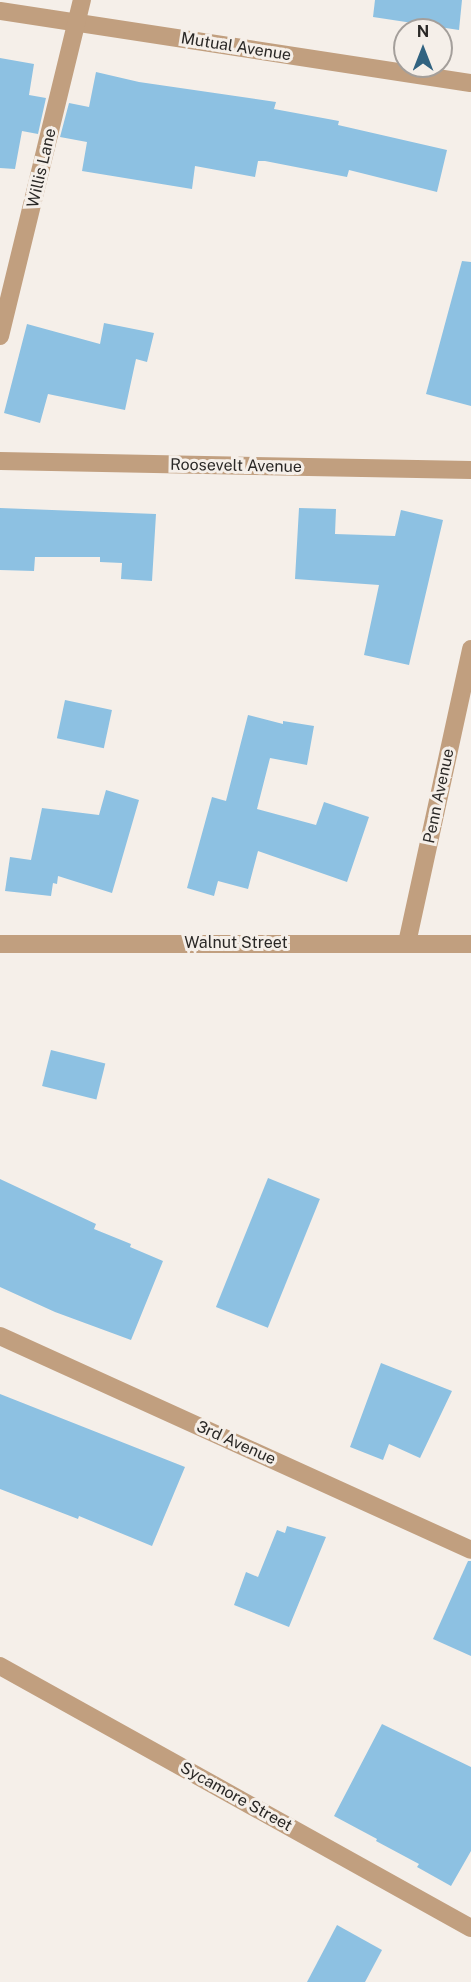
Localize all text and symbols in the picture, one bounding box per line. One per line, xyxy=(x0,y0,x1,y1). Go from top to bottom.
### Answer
north arrow xyxy=(393,18,453,78)
text: N xyxy=(417,22,429,41)
street label: Mutual Avenue xyxy=(179,29,293,65)
street label: Willis Lane xyxy=(24,126,60,210)
street label: Roosevelt Avenue xyxy=(170,455,302,477)
street label: Penn Avenue xyxy=(420,747,458,845)
street label: Walnut Street xyxy=(184,933,288,953)
street label: 3rd Avenue xyxy=(193,1417,279,1469)
street label: Sycamore Street xyxy=(177,1758,295,1836)

